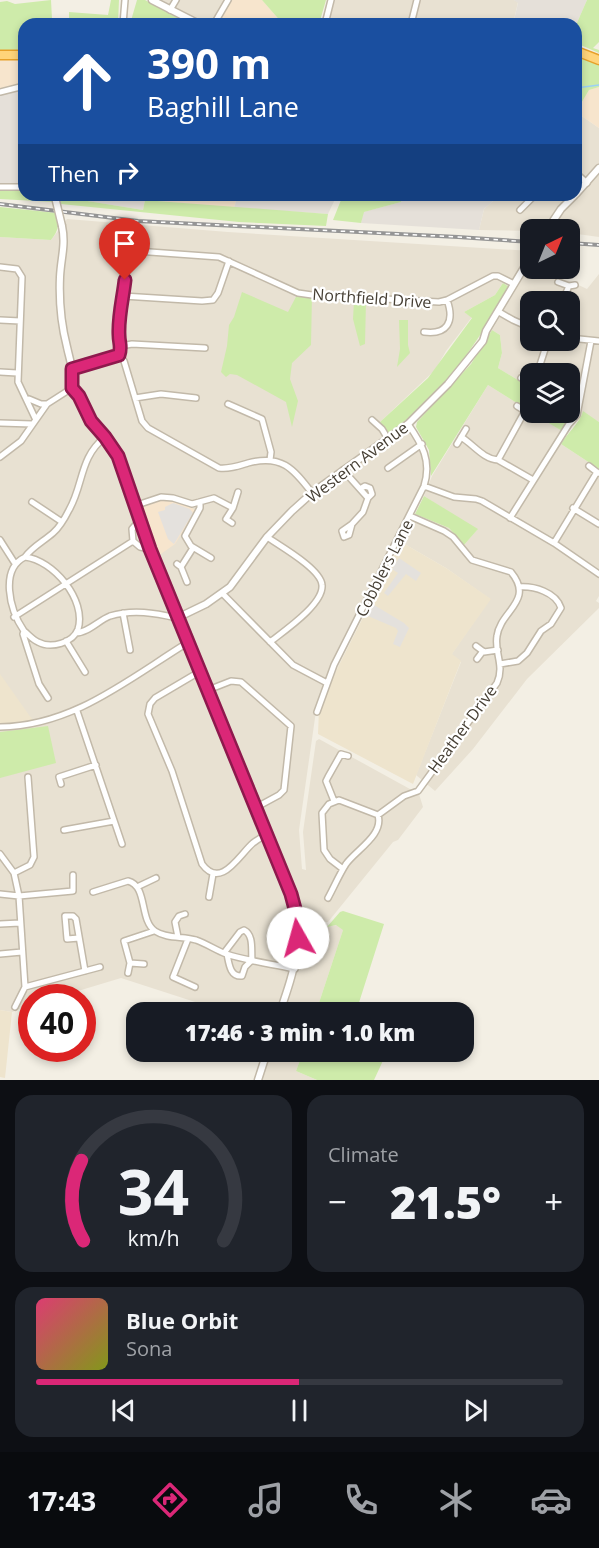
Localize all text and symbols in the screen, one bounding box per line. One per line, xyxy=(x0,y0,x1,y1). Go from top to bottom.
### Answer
text: 390 m xyxy=(147,34,271,91)
icon: ahead xyxy=(48,42,126,120)
text: Baghill Lane xyxy=(147,88,299,125)
icon: right xyxy=(111,156,144,189)
text: Then xyxy=(48,158,99,188)
pin xyxy=(99,218,150,280)
north arrow xyxy=(520,219,580,279)
map controls xyxy=(520,219,580,423)
icon: arrive xyxy=(108,227,141,260)
street label: Northfield Drive xyxy=(312,283,432,313)
button: search xyxy=(520,291,580,351)
button: layers xyxy=(520,363,580,423)
street label: Western Avenue xyxy=(302,416,412,508)
street label: Cobblers Lane xyxy=(350,515,418,621)
street label: Heather Drive xyxy=(423,680,501,778)
position arrow xyxy=(266,906,330,970)
speed limit sign: 40 xyxy=(18,984,96,1062)
text: 17:46 · 3 min · 1.0 km xyxy=(185,1017,415,1047)
text: Climate xyxy=(328,1141,399,1168)
text: 34 xyxy=(118,1148,189,1233)
text: 21.5° xyxy=(390,1171,501,1232)
text: − xyxy=(328,1179,347,1224)
text: + xyxy=(544,1179,563,1224)
text: km/h xyxy=(127,1223,180,1252)
text: Blue Orbit xyxy=(126,1305,238,1335)
text: Sona xyxy=(126,1335,172,1362)
icon: previous xyxy=(107,1394,140,1427)
icon: pause xyxy=(283,1394,316,1427)
icon: next xyxy=(459,1394,492,1427)
icon: directions xyxy=(149,1479,191,1521)
icon: music xyxy=(245,1479,287,1521)
icon: phone xyxy=(340,1479,382,1521)
icon: climate xyxy=(435,1479,477,1521)
icon: car xyxy=(530,1479,572,1521)
text: 17:43 xyxy=(27,1482,96,1519)

